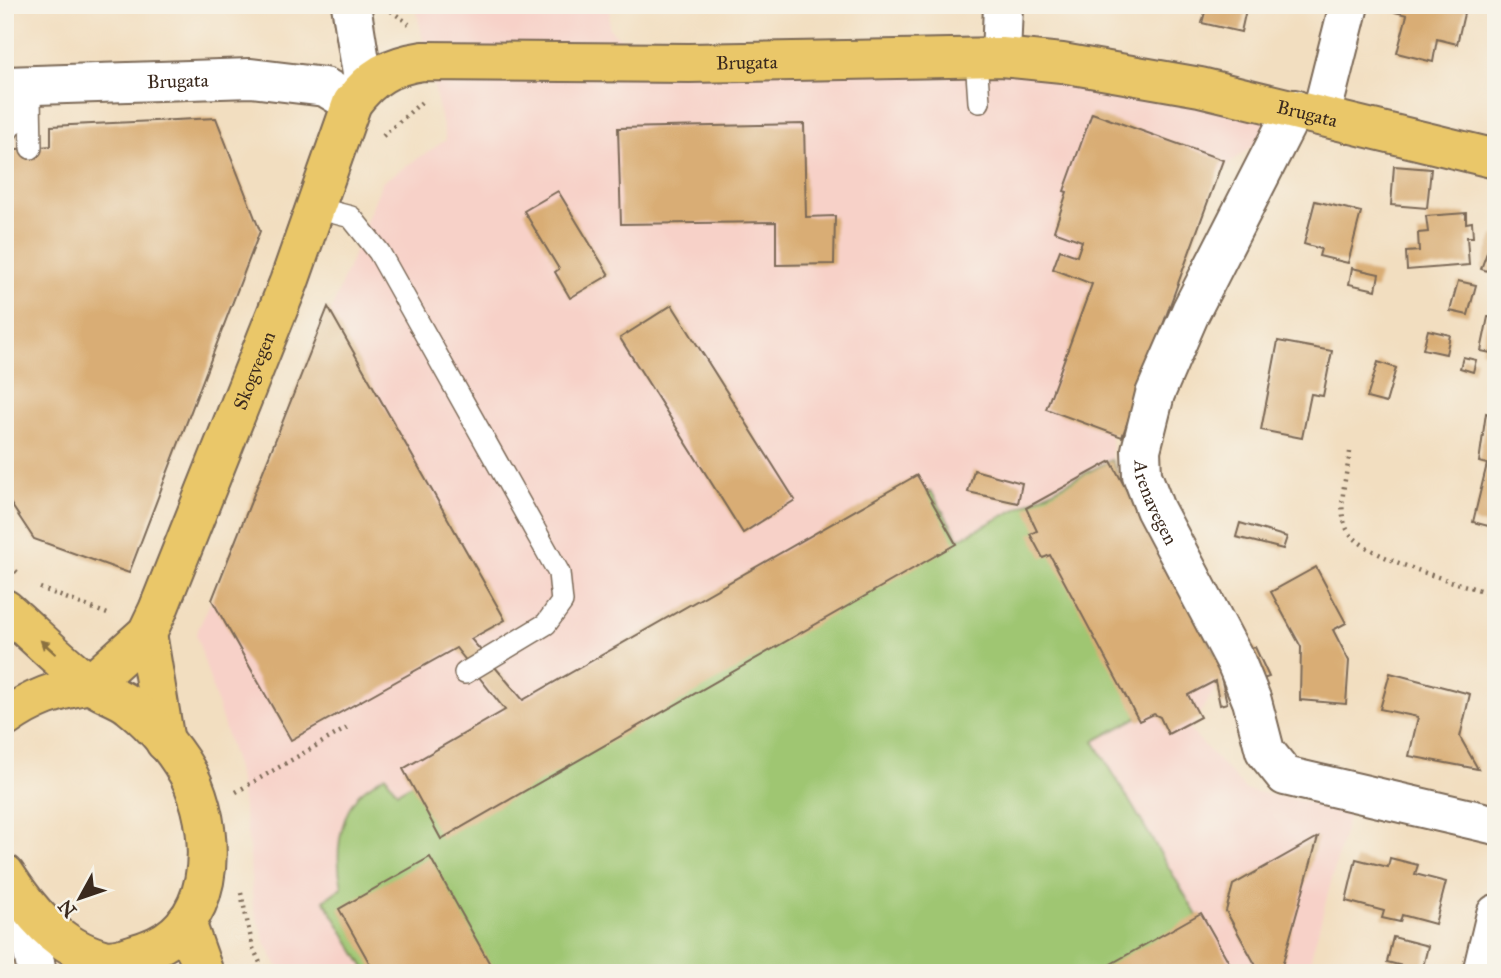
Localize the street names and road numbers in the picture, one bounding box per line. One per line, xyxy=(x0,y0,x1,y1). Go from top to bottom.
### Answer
street label: Brugata xyxy=(716,50,779,75)
street label: Brugata xyxy=(147,68,210,93)
street label: Brugata xyxy=(1275,95,1341,132)
street label: Skogvegen xyxy=(228,328,280,413)
street label: Arenavegen xyxy=(1129,459,1183,549)

